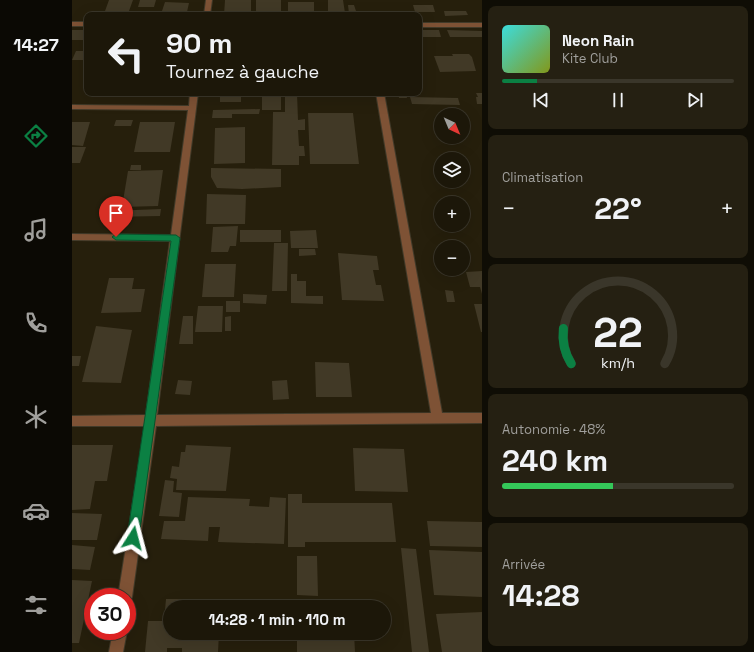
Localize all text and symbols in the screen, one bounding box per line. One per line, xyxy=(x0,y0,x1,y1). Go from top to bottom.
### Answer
text: 90 m xyxy=(166,25,232,61)
icon: left xyxy=(100,28,152,80)
text: Neon Rain xyxy=(562,31,634,50)
text: 14:27 xyxy=(13,33,59,56)
text: Kite Club xyxy=(562,50,618,67)
text: Tournez à gauche xyxy=(166,60,319,83)
icon: previous xyxy=(530,89,552,111)
icon: pause xyxy=(607,89,629,111)
icon: next xyxy=(684,89,706,111)
north arrow xyxy=(434,108,470,144)
map controls xyxy=(434,108,470,276)
icon: directions xyxy=(22,122,50,150)
button: layers xyxy=(434,152,470,188)
text: Climatisation xyxy=(502,169,583,186)
text: 22° xyxy=(594,189,642,228)
text: − xyxy=(502,194,516,222)
text: + xyxy=(720,194,734,222)
pin xyxy=(99,196,133,237)
button: + xyxy=(434,196,470,232)
icon: arrive xyxy=(105,202,127,224)
icon: music xyxy=(22,216,50,244)
button: − xyxy=(434,240,470,276)
text: 22 xyxy=(593,306,643,359)
icon: phone xyxy=(22,309,50,337)
text: km/h xyxy=(601,354,635,372)
icon: climate xyxy=(22,403,50,431)
text: Autonomie · 48% xyxy=(502,421,605,438)
text: 240 km xyxy=(502,441,608,480)
icon: car xyxy=(22,497,50,525)
position arrow xyxy=(112,517,154,559)
text: Arrivée xyxy=(502,556,545,573)
text: 14:28 xyxy=(502,576,579,615)
speed limit sign: 30 xyxy=(84,588,136,640)
icon: filters xyxy=(22,591,50,619)
text: 14:28 · 1 min · 110 m xyxy=(208,610,346,629)

